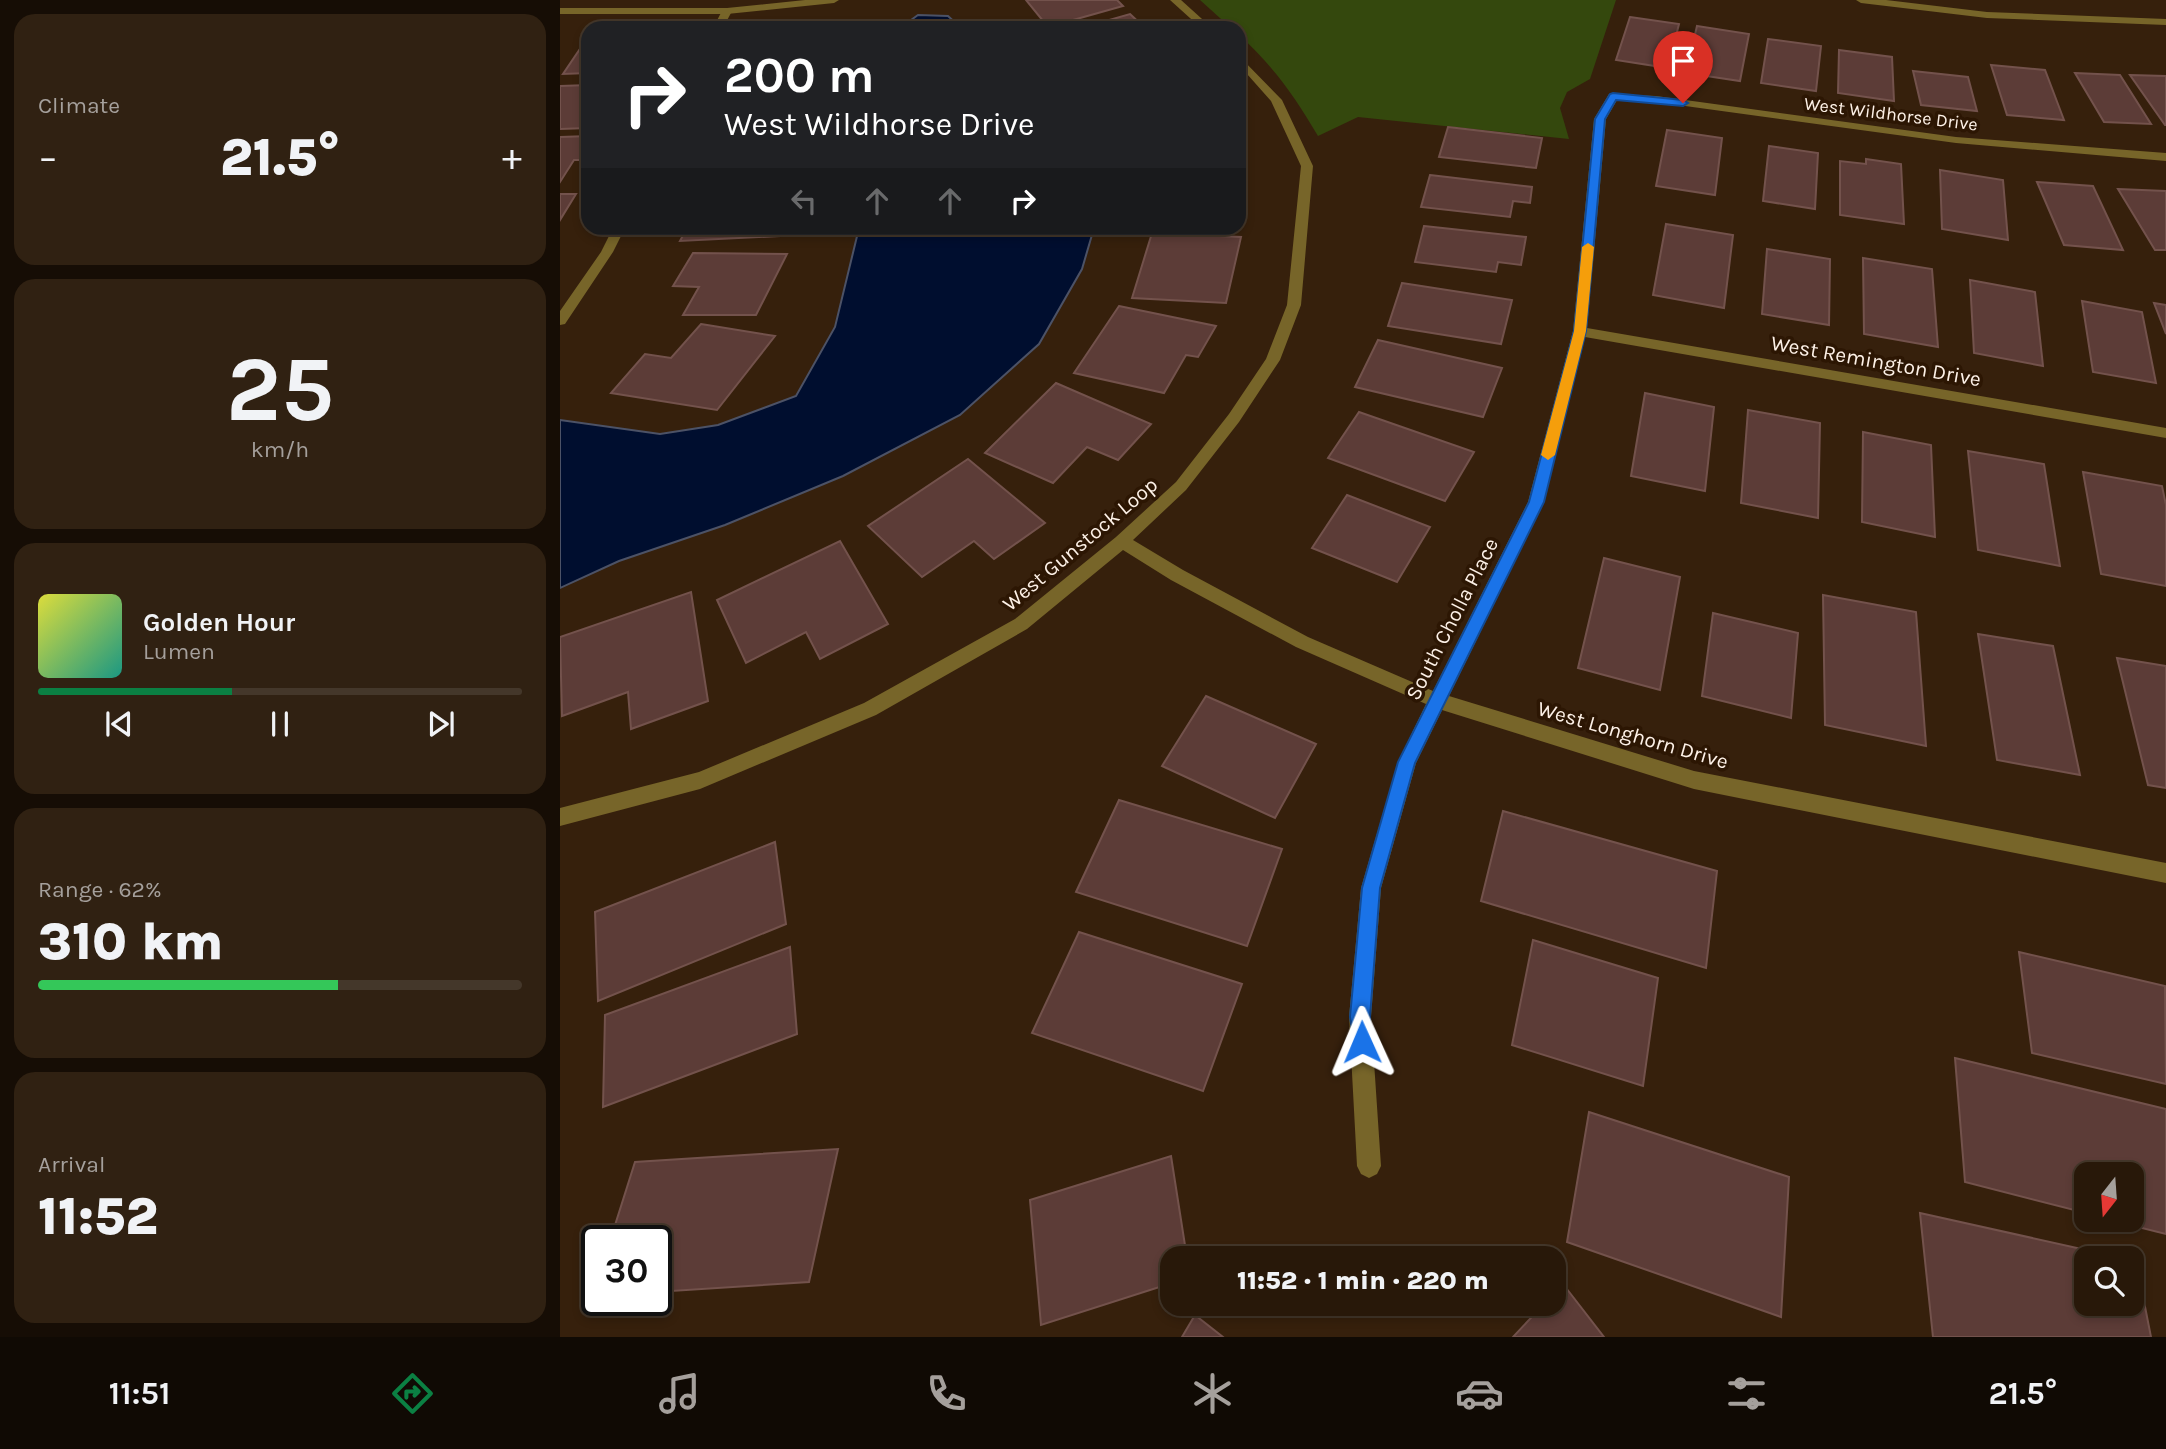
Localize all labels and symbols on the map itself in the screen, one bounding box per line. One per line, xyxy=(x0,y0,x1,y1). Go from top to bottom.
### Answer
pin xyxy=(1653,31,1713,103)
street label: West Wildhorse Drive xyxy=(1803,92,1979,136)
street label: West Remington Drive xyxy=(1769,331,1983,391)
street label: West Gunstock Loop xyxy=(998,472,1162,616)
street label: South Cholla Place xyxy=(1401,534,1503,704)
street label: West Longhorn Drive xyxy=(1535,696,1731,774)
position arrow xyxy=(1325,1005,1399,1079)
north arrow xyxy=(2074,1162,2144,1232)
speed limit sign: 30 xyxy=(581,1225,672,1316)

